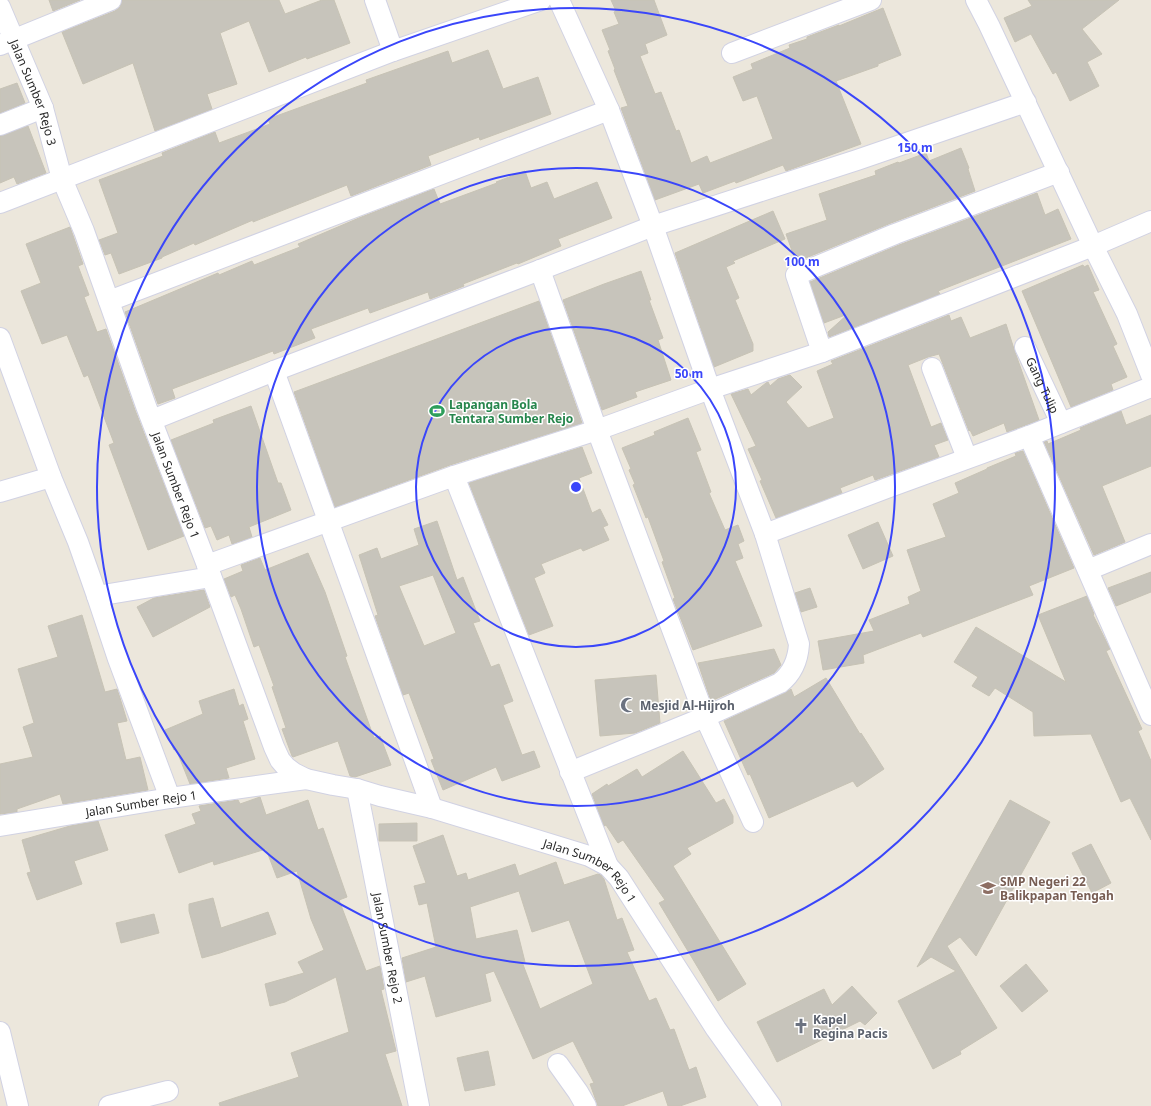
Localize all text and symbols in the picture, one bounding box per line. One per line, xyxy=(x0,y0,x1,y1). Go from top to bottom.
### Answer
street label: Jalan Sumber Rejo 3 xyxy=(6,36,61,148)
text: 150 m xyxy=(897,139,933,156)
text: 100 m xyxy=(784,253,820,270)
street label: Gang Tulip xyxy=(1022,354,1064,416)
text: 50 m xyxy=(675,365,703,382)
place label: Lapangan Bola Tentara Sumber Rejo xyxy=(449,396,573,427)
sports icon: Lapangan Bola Tentara Sumber Rejo xyxy=(428,402,446,420)
street label: Jalan Sumber Rejo 1 xyxy=(148,428,204,541)
centre of rings xyxy=(569,480,583,494)
mosque icon: Mesjid Al-Hijroh xyxy=(619,696,637,714)
place label: Mesjid Al-Hijroh xyxy=(640,697,735,714)
street label: Jalan Sumber Rejo 1 xyxy=(83,786,198,820)
street label: Jalan Sumber Rejo 1 xyxy=(540,834,641,906)
place label: SMP Negeri 22 Balikpapan Tengah xyxy=(1000,873,1114,904)
school or university icon: SMP Negeri 22 Balikpapan Tengah xyxy=(979,879,997,897)
street label: Jalan Sumber Rejo 2 xyxy=(369,890,407,1005)
place label: Kapel Regina Pacis xyxy=(813,1011,888,1042)
church icon: Kapel Regina Pacis xyxy=(792,1017,810,1035)

